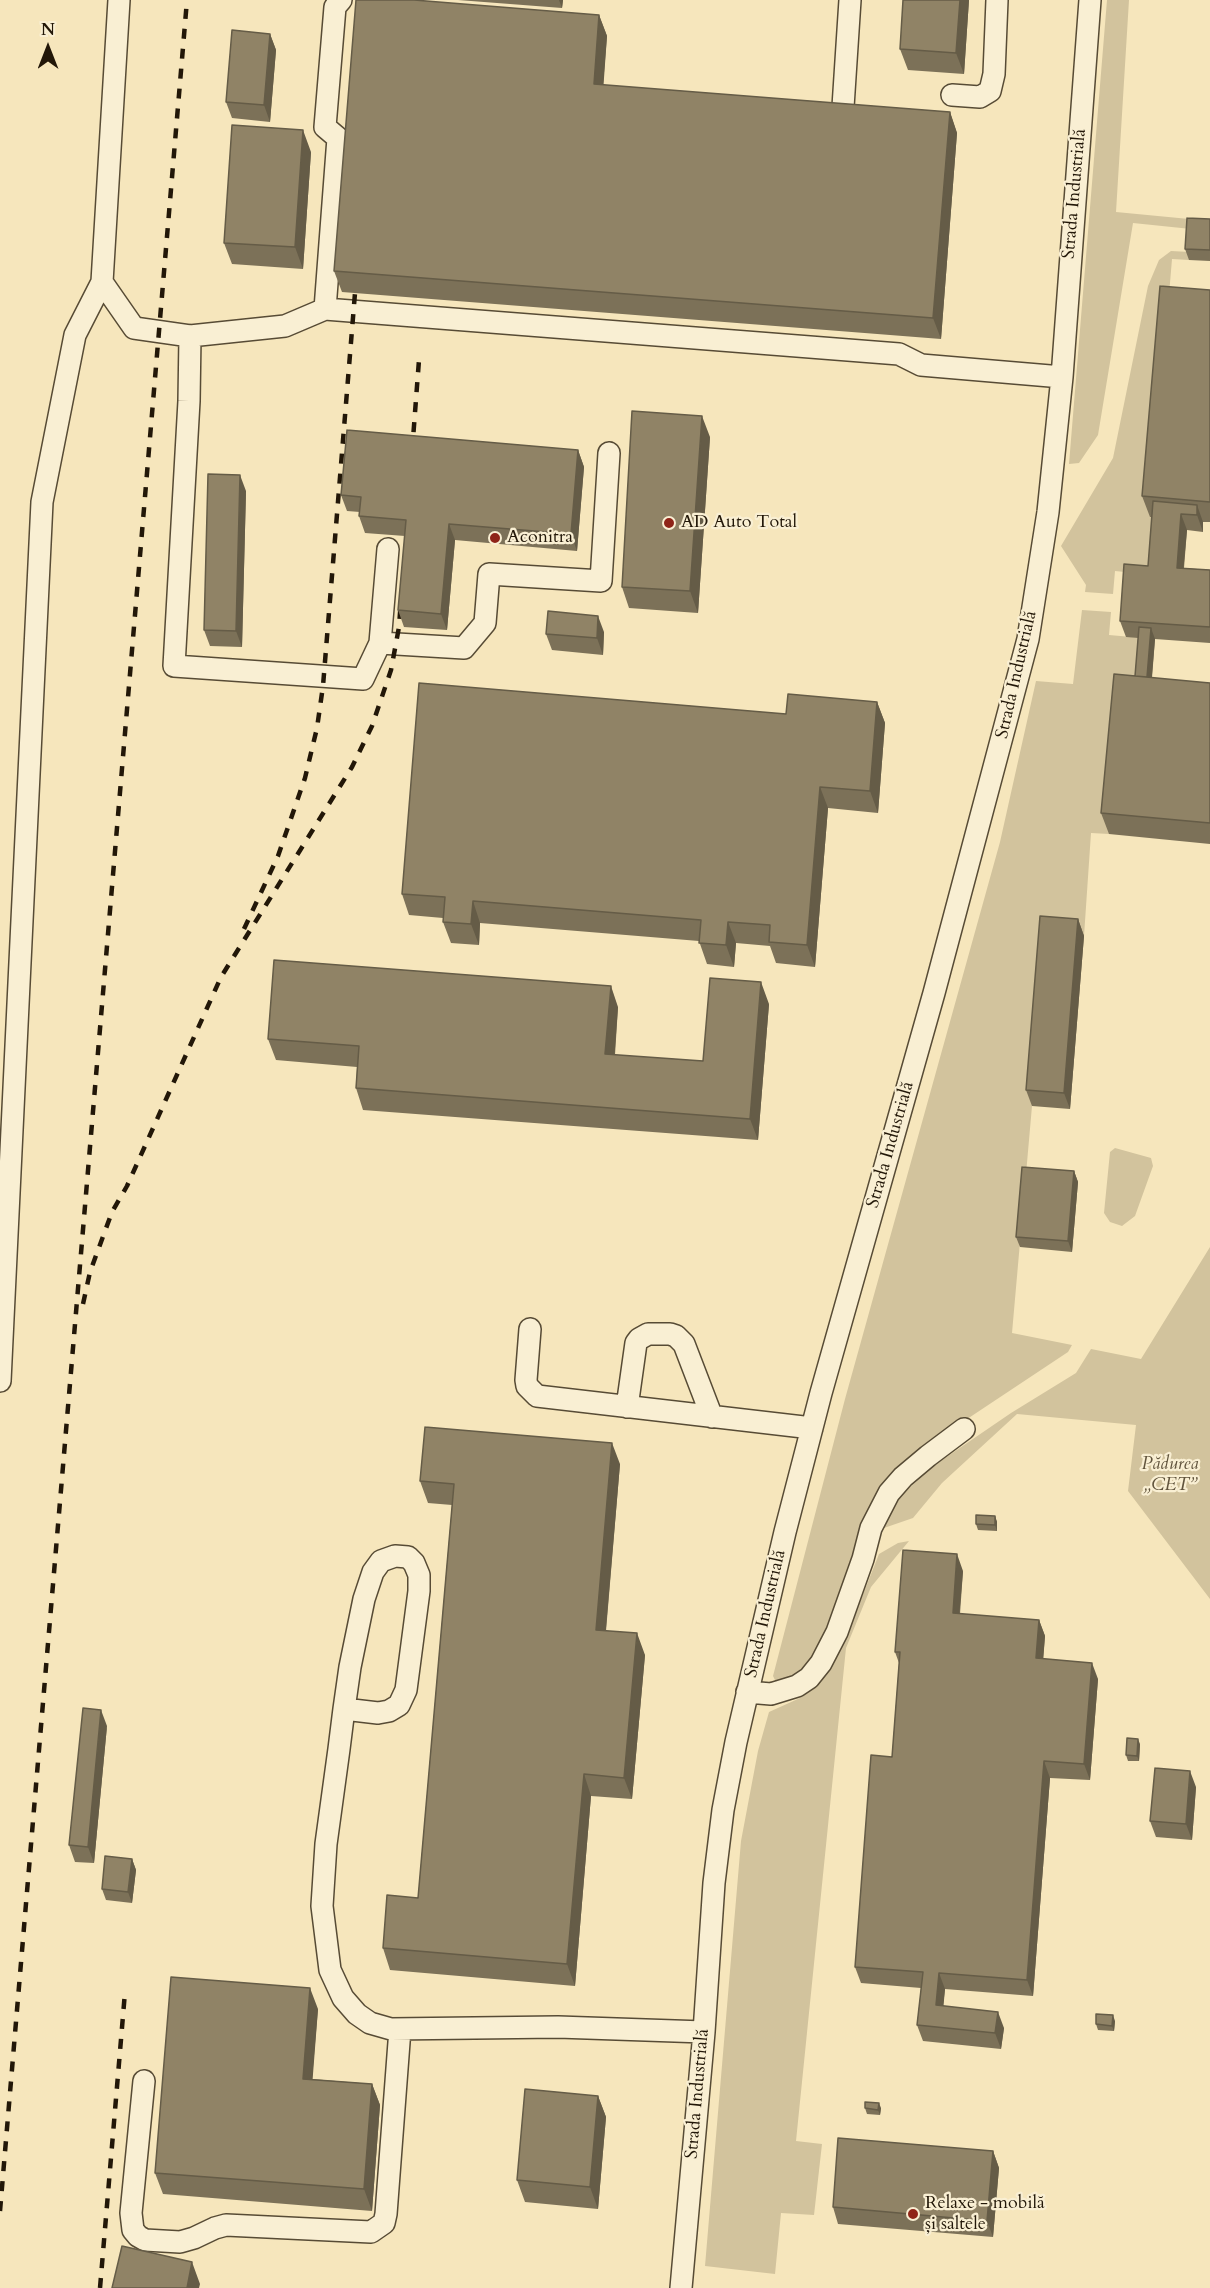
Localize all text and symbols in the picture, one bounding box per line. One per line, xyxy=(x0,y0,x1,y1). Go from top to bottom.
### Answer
north arrow xyxy=(18,18,78,78)
text: N xyxy=(41,19,55,41)
street label: Strada Industrială xyxy=(1059,128,1091,260)
place label: AD Auto Total xyxy=(681,512,797,534)
marker: AD Auto Total xyxy=(662,516,676,530)
place label: Aconitra xyxy=(507,527,573,549)
marker: Aconitra xyxy=(488,531,502,545)
street label: Strada Industrială xyxy=(992,609,1042,741)
street label: Strada Industrială xyxy=(863,1079,919,1211)
park label: Pădurea „CET” xyxy=(1142,1454,1198,1496)
street label: Strada Industrială xyxy=(741,1548,791,1680)
street label: Strada Industrială xyxy=(682,2028,714,2160)
place label: Relaxe - mobilă și saltele xyxy=(925,2193,1045,2236)
marker: Relaxe - mobilă și saltele xyxy=(906,2207,920,2221)

